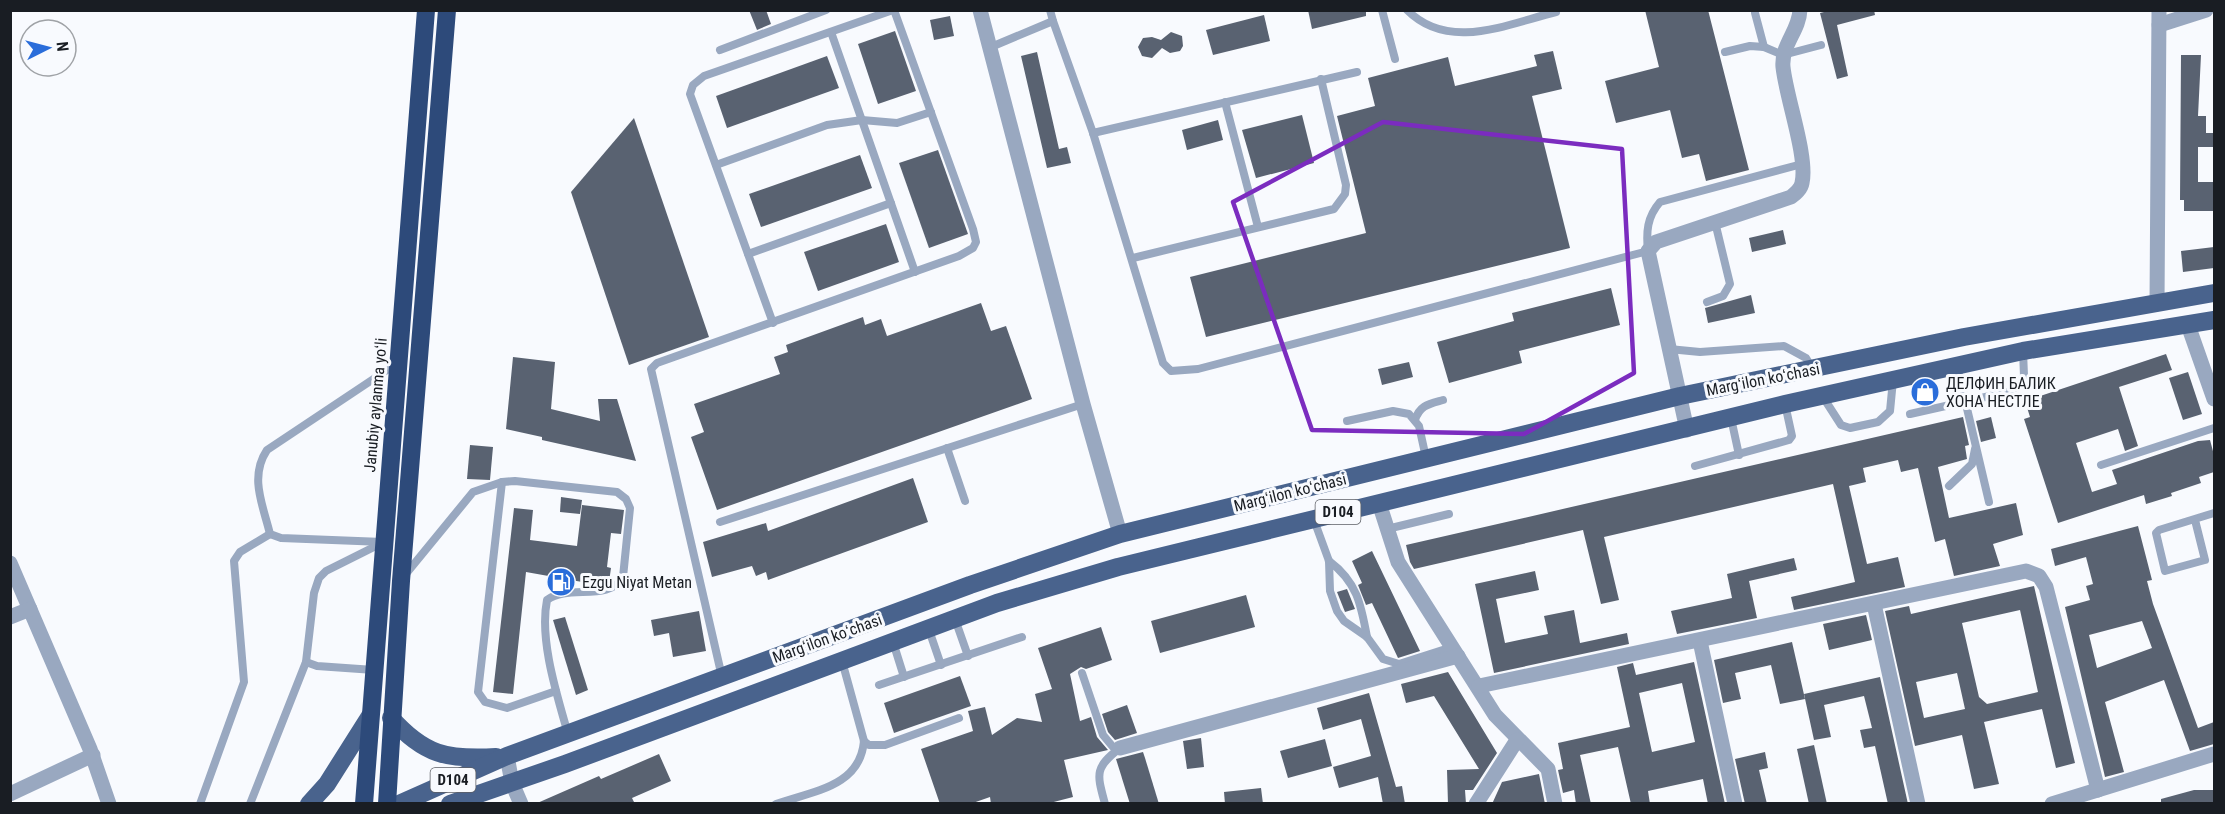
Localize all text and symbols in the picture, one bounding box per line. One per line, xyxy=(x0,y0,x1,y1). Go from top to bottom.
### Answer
north arrow xyxy=(18,18,78,78)
text: N xyxy=(52,41,72,52)
street label: Janubiy aylanma yoʻli xyxy=(360,337,391,473)
street label: Margʻilon koʻchasi xyxy=(1705,359,1821,400)
place label: ДЕЛФИН БАЛИК ХОНА НЕСТЛЕ xyxy=(1946,374,2056,411)
shop icon: ДЕЛФИН БАЛИК ХОНА НЕСТЛЕ xyxy=(1909,376,1941,408)
street label: Margʻilon koʻchasi xyxy=(1232,469,1348,516)
road number: D104 xyxy=(1316,500,1360,524)
fuel station icon: Ezgu Niyat Metan xyxy=(545,566,577,598)
place label: Ezgu Niyat Metan xyxy=(582,573,692,592)
street label: Margʻilon koʻchasi xyxy=(770,610,885,667)
road number: D104 xyxy=(430,768,476,792)

